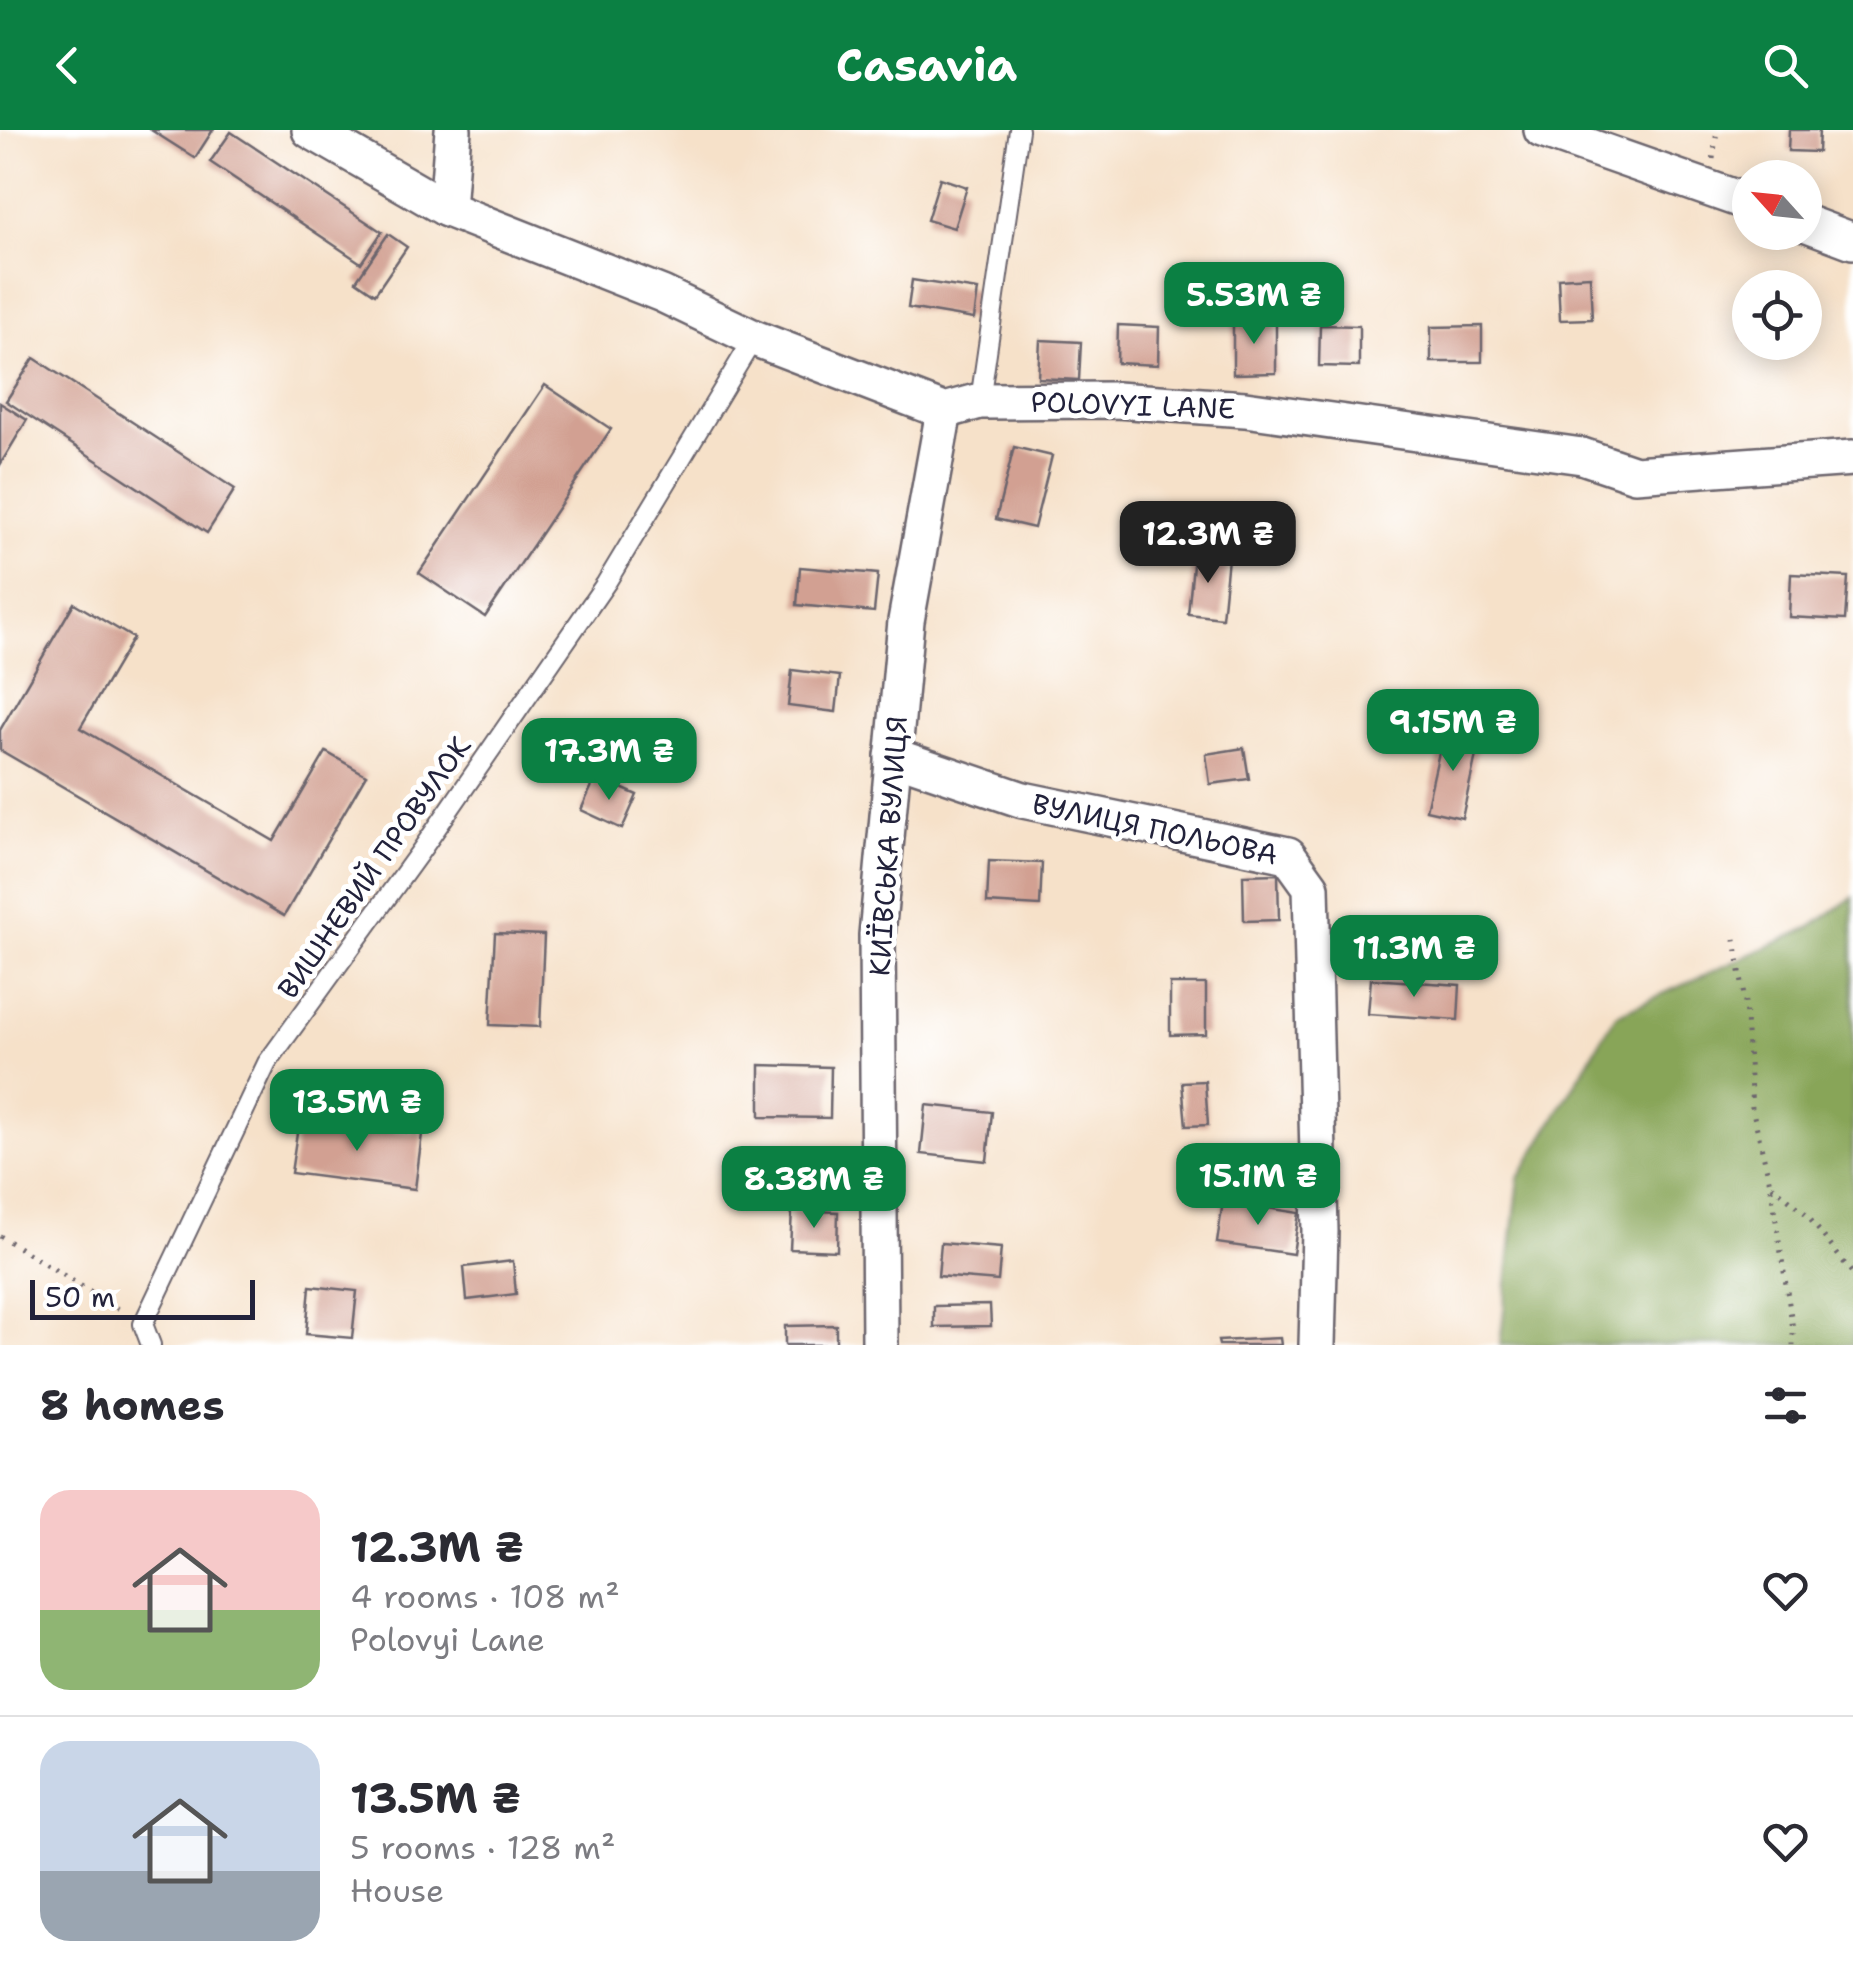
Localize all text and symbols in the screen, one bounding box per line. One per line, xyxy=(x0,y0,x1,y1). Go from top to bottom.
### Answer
text: Casavia xyxy=(836,35,1017,95)
icon: back xyxy=(40,38,95,93)
icon: search xyxy=(1758,38,1813,93)
north arrow xyxy=(1732,160,1822,250)
map controls xyxy=(1732,160,1822,360)
pin: 5.53M ₴ xyxy=(1162,262,1346,347)
button: locate xyxy=(1732,270,1822,360)
text: 5.53M ₴ xyxy=(1186,273,1322,316)
street label: POLOVYI LANE xyxy=(1030,382,1236,428)
pin: 12.3M ₴ xyxy=(1116,501,1300,586)
text: 12.3M ₴ xyxy=(1142,512,1274,555)
pin: 9.15M ₴ xyxy=(1361,689,1545,774)
text: 9.15M ₴ xyxy=(1389,700,1517,743)
street label: КИЇВСЬКА ВУЛИЦЯ xyxy=(860,715,916,977)
pin: 17.3M ₴ xyxy=(517,718,701,803)
street label: ВИШНЕВИЙ ПРОВУЛОК xyxy=(269,728,479,1006)
text: 17.3M ₴ xyxy=(544,729,674,772)
street label: ВУЛИЦЯ ПОЛЬОВА xyxy=(1029,784,1281,874)
pin: 11.3M ₴ xyxy=(1322,915,1506,1000)
text: 11.3M ₴ xyxy=(1352,926,1476,969)
pin: 13.5M ₴ xyxy=(265,1069,449,1154)
text: 13.5M ₴ xyxy=(292,1080,422,1123)
pin: 15.1M ₴ xyxy=(1166,1143,1350,1228)
pin: 8.38M ₴ xyxy=(722,1146,906,1231)
text: 15.1M ₴ xyxy=(1198,1154,1318,1197)
text: 8.38M ₴ xyxy=(744,1157,884,1200)
scale bar xyxy=(30,1275,255,1320)
text: 50 m xyxy=(45,1278,115,1316)
text: 8 homes xyxy=(40,1377,225,1433)
icon: filters xyxy=(1758,1378,1813,1433)
text: 12.3M ₴ xyxy=(350,1519,524,1575)
icon: home xyxy=(120,1530,240,1650)
icon: heart xyxy=(1758,1563,1813,1618)
text: 4 rooms · 108 m² xyxy=(350,1575,620,1618)
text: Polovyi Lane xyxy=(350,1618,545,1661)
text: 13.5M ₴ xyxy=(350,1770,521,1826)
icon: home xyxy=(120,1781,240,1901)
icon: heart xyxy=(1758,1814,1813,1869)
text: 5 rooms · 128 m² xyxy=(350,1826,616,1869)
text: House xyxy=(350,1869,444,1912)

